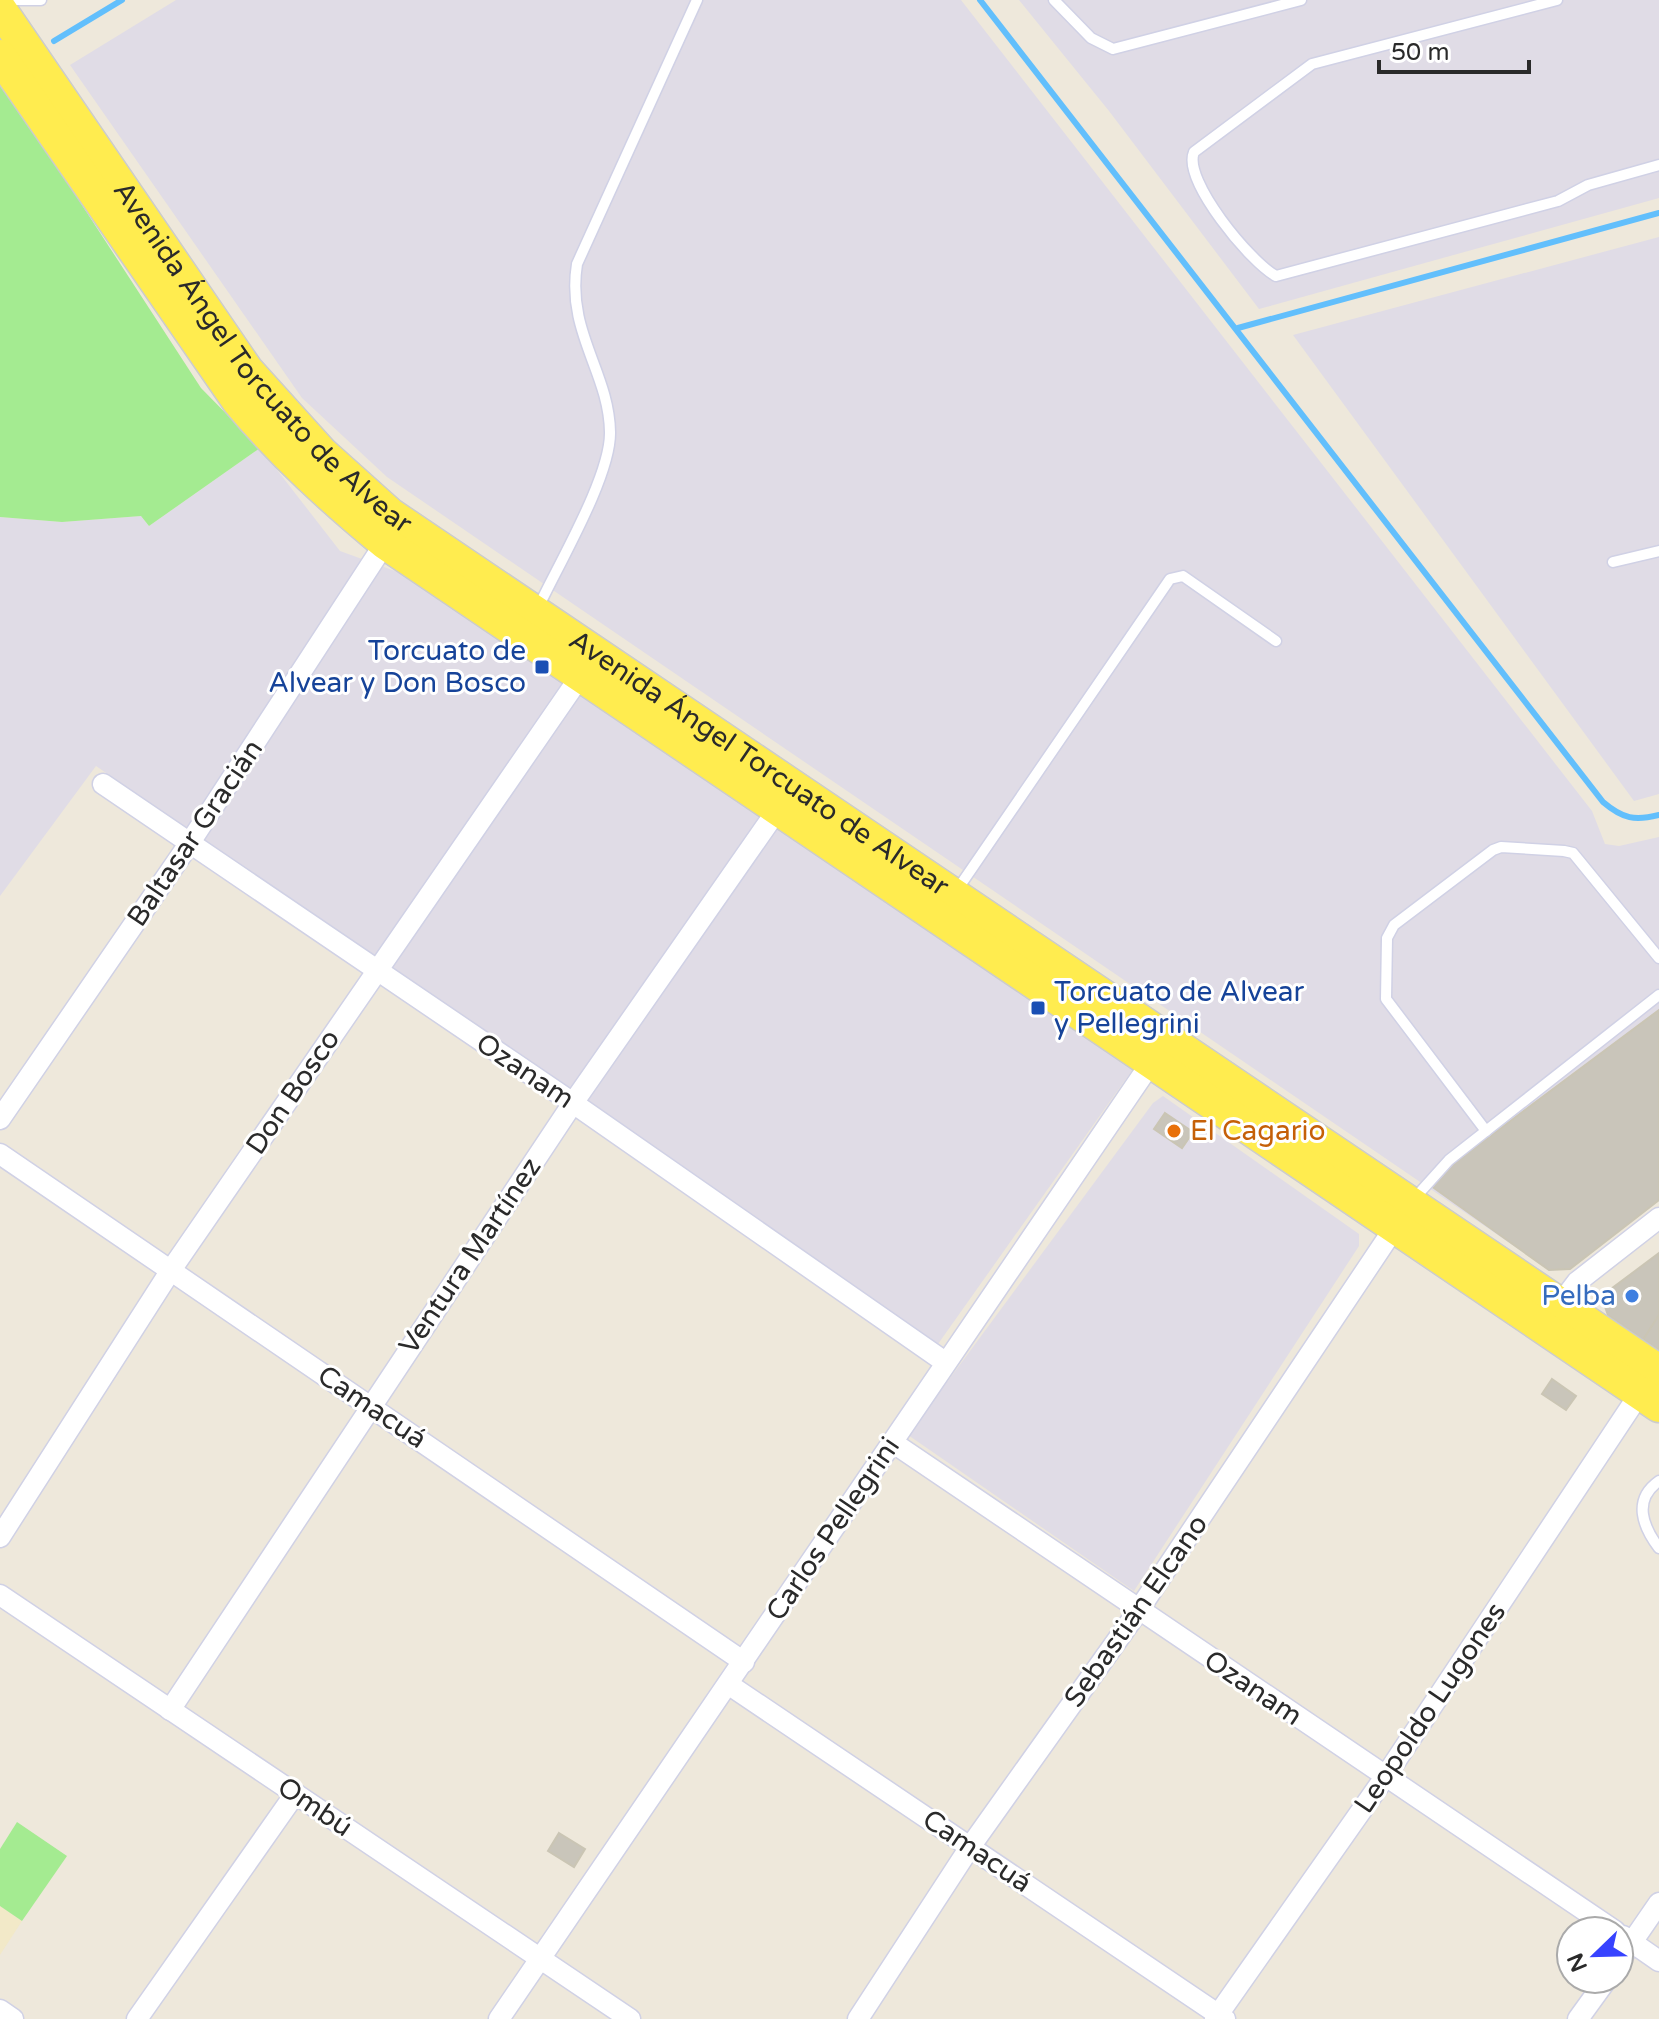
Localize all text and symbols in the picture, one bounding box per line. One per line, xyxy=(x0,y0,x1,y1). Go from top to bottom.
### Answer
scale bar xyxy=(1379,24,1529,74)
text: 50 m xyxy=(1391,38,1449,67)
street label: Avenida Ángel Torcuato de Alvear xyxy=(106,175,419,541)
street label: Avenida Ángel Torcuato de Alvear xyxy=(563,623,956,904)
place label: Torcuato de Alvear y Don Bosco xyxy=(268,634,526,700)
marker: Torcuato de Alvear y Don Bosco xyxy=(533,658,551,676)
street label: Baltasar Gracián xyxy=(120,733,270,933)
place label: Torcuato de Alvear y Pellegrini xyxy=(1054,975,1304,1041)
marker: Torcuato de Alvear y Pellegrini xyxy=(1029,999,1047,1017)
street label: Don Bosco xyxy=(239,1023,347,1161)
street label: Ozanam xyxy=(470,1026,580,1116)
place label: El Cagario xyxy=(1190,1114,1325,1148)
marker: El Cagario xyxy=(1165,1122,1183,1140)
street label: Ventura Martínez xyxy=(392,1151,548,1361)
place label: Pelba xyxy=(1541,1279,1616,1313)
marker: Pelba xyxy=(1623,1287,1641,1305)
street label: Camacuá xyxy=(311,1358,433,1456)
street label: Carlos Pellegrini xyxy=(759,1431,907,1627)
street label: Sebastián Elcano xyxy=(1057,1508,1215,1714)
street label: Leopoldo Lugones xyxy=(1347,1596,1513,1820)
street label: Ozanam xyxy=(1198,1643,1308,1733)
street label: Ombú xyxy=(271,1770,359,1844)
street label: Camacuá xyxy=(916,1802,1038,1900)
north arrow xyxy=(1555,1915,1635,1995)
text: N xyxy=(1562,1949,1593,1976)

